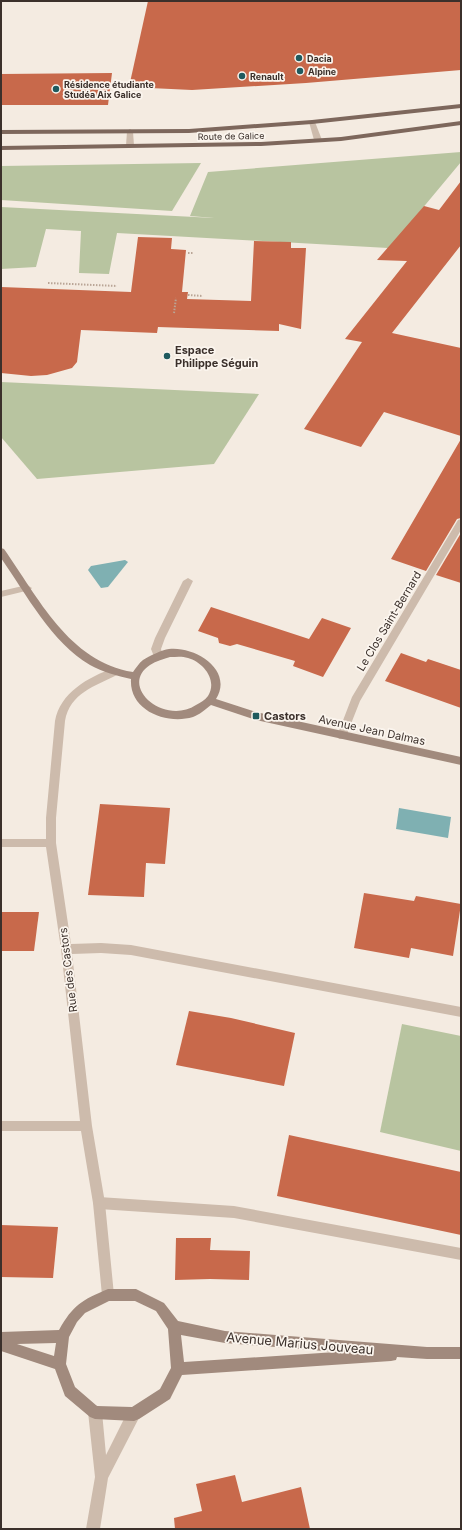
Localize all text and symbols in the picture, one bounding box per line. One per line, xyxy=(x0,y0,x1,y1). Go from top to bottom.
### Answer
marker: Dacia xyxy=(294,53,304,63)
place label: Dacia xyxy=(307,53,332,64)
marker: Alpine xyxy=(295,66,305,76)
place label: Alpine xyxy=(308,66,337,77)
marker: Renault xyxy=(237,71,247,81)
place label: Renault xyxy=(250,71,284,82)
place label: Résidence étudiante Studéa Aix Galice xyxy=(64,79,154,100)
marker: Résidence étudiante Studéa Aix Galice xyxy=(51,84,61,94)
street label: Route de Galice xyxy=(197,130,265,142)
place label: Espace Philippe Séguin xyxy=(175,343,258,370)
marker: Espace Philippe Séguin xyxy=(162,351,172,361)
street label: Le Clos Saint-Bernard xyxy=(354,569,424,673)
place label: Castors xyxy=(264,709,306,723)
marker: Castors xyxy=(251,711,261,721)
street label: Avenue Jean Dalmas xyxy=(317,712,427,748)
street label: Rue des Castors xyxy=(56,927,80,1013)
street label: Avenue Marius Jouveau xyxy=(226,1329,374,1357)

